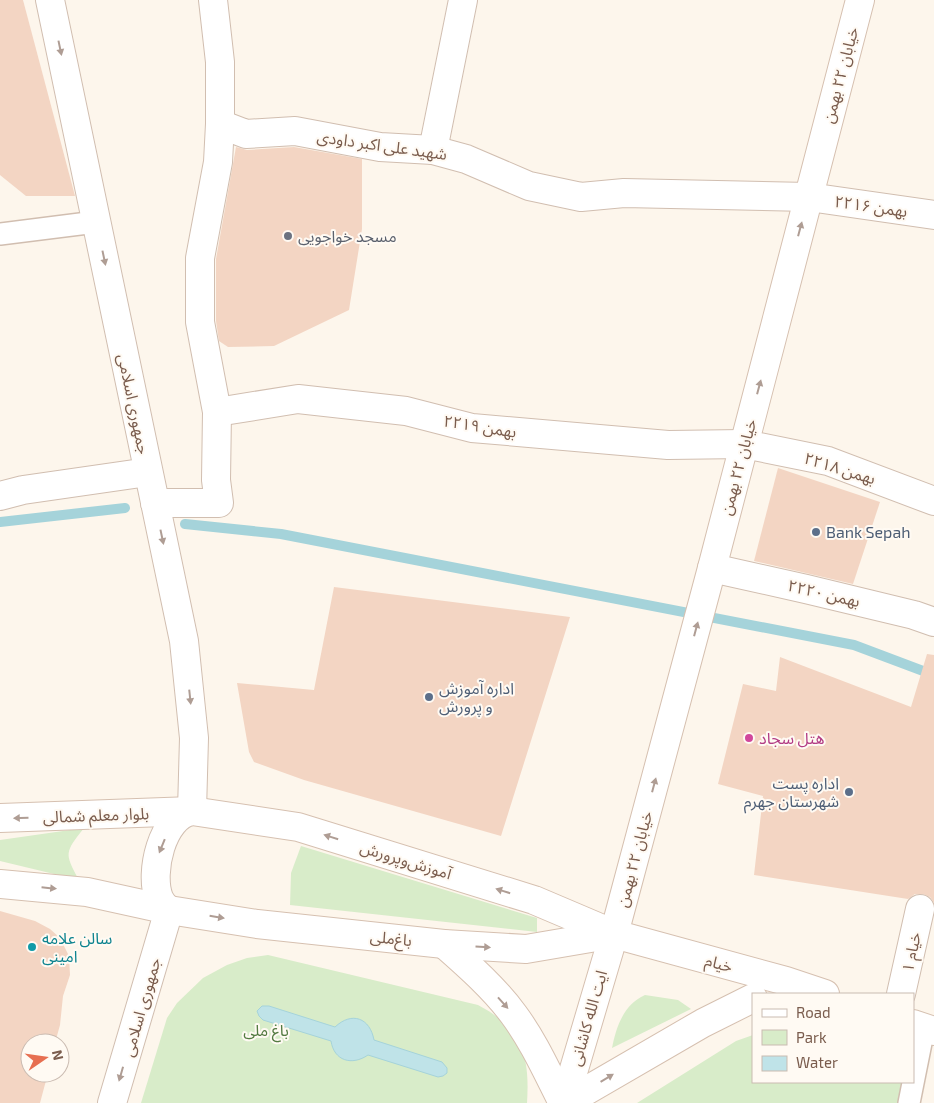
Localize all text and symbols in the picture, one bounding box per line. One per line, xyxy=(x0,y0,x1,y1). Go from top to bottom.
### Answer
street label: خیابان ۲۲ بهمن xyxy=(818,25,862,125)
one-way arrow xyxy=(56,40,64,55)
street label: شهید علی اکبر داودی xyxy=(316,126,448,164)
street label: ۲۲بهمن ۱۶ xyxy=(833,191,909,221)
one-way arrow xyxy=(796,222,804,237)
place label: مسجد خواجویی xyxy=(298,226,397,246)
marker: مسجد خواجویی xyxy=(282,230,294,242)
one-way arrow xyxy=(100,251,108,267)
street label: جمهوری اسلامی xyxy=(114,352,154,456)
one-way arrow xyxy=(755,379,763,394)
street label: ۲۲بهمن ۱۹ xyxy=(442,410,518,442)
street label: خیابان ۲۲ بهمن xyxy=(716,417,760,517)
street label: ۲۲بهمن ۱۸ xyxy=(802,448,878,488)
place label: Bank Sepah xyxy=(826,522,910,541)
marker: Bank Sepah xyxy=(810,526,822,538)
one-way arrow xyxy=(158,530,166,545)
street label: ۲۲بهمن ۲۰ xyxy=(786,575,862,611)
one-way arrow xyxy=(692,621,700,636)
place label: اداره آموزش و پرورش xyxy=(439,678,514,717)
one-way arrow xyxy=(186,689,194,705)
marker: اداره آموزش و پرورش xyxy=(423,691,435,703)
place label: هتل سجاد xyxy=(759,728,824,748)
marker: هتل سجاد xyxy=(743,732,755,744)
place label: اداره پست شهرستان جهرم xyxy=(744,773,839,814)
one-way arrow xyxy=(650,778,658,793)
marker: اداره پست شهرستان جهرم xyxy=(843,786,855,798)
street label: بلوار معلم شمالی xyxy=(42,803,150,830)
street label: خیابان ۲۲ بهمن xyxy=(612,809,656,909)
one-way arrow xyxy=(12,814,28,822)
one-way arrow xyxy=(324,833,339,841)
street label: آموزش‌و‌پرورش xyxy=(358,837,455,885)
one-way arrow xyxy=(158,839,166,854)
one-way arrow xyxy=(41,884,57,892)
one-way arrow xyxy=(495,886,510,894)
one-way arrow xyxy=(209,914,225,922)
street label: باغ‌ملی xyxy=(369,926,413,953)
place label: سالن علامه امینی xyxy=(42,928,112,966)
street label: خیام ۱ xyxy=(897,930,928,975)
marker: سالن علامه امینی xyxy=(26,941,38,953)
one-way arrow xyxy=(475,943,491,951)
street label: خیام xyxy=(702,950,735,979)
street label: جمهوری اسلامی xyxy=(117,955,165,1059)
street label: ایت الله کاشانی xyxy=(565,968,611,1068)
legend xyxy=(752,993,914,1083)
one-way arrow xyxy=(497,997,509,1009)
text: Road xyxy=(796,1003,831,1021)
park label: باغ ملی xyxy=(243,1020,289,1043)
text: Park xyxy=(796,1028,827,1046)
north arrow xyxy=(20,1033,70,1083)
text: N xyxy=(49,1048,68,1062)
text: Water xyxy=(796,1053,838,1071)
one-way arrow xyxy=(116,1067,124,1082)
one-way arrow xyxy=(599,1074,614,1082)

